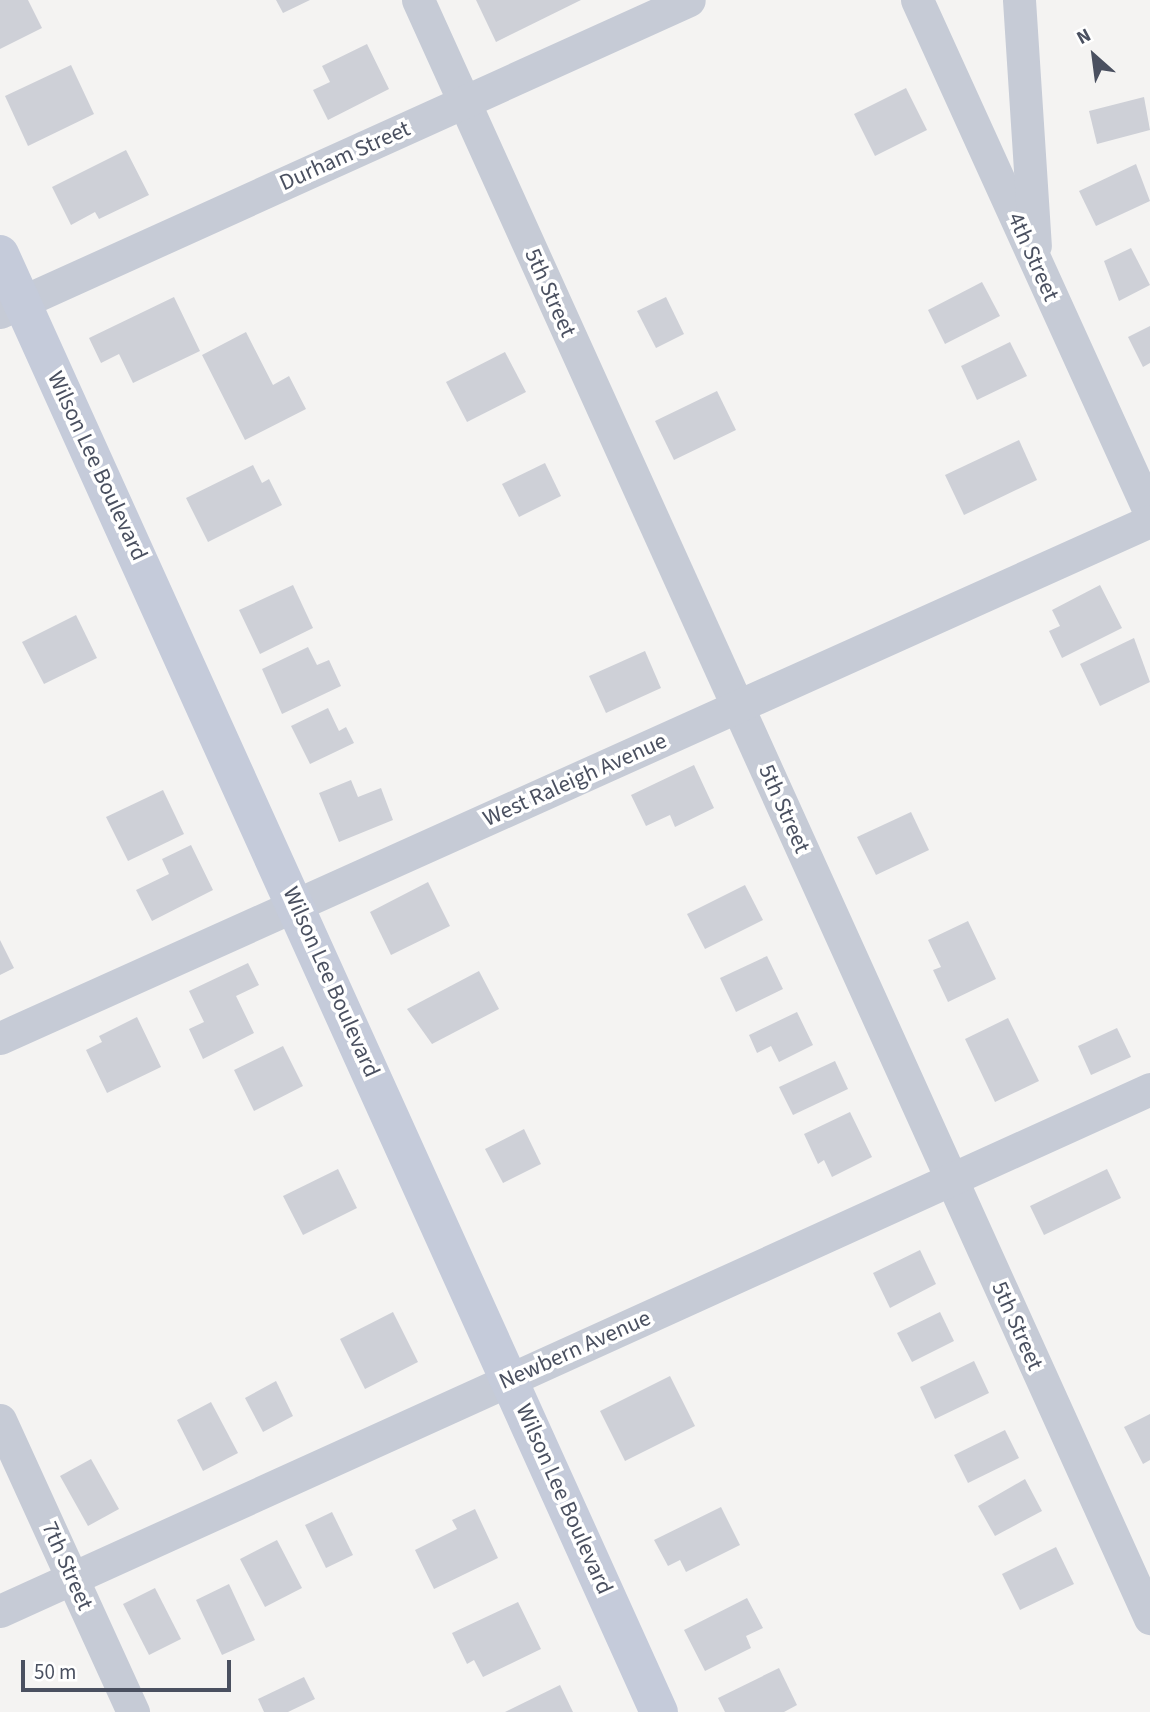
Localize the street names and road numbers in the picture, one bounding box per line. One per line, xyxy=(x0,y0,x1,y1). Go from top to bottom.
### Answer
street label: Durham Street xyxy=(275,115,415,197)
street label: 4th Street xyxy=(1001,208,1065,306)
street label: 5th Street xyxy=(518,244,582,342)
street label: Wilson Lee Boulevard xyxy=(41,367,153,565)
street label: West Raleigh Avenue xyxy=(479,727,671,833)
street label: 5th Street xyxy=(752,760,816,858)
street label: Wilson Lee Boulevard xyxy=(277,883,385,1081)
street label: 5th Street xyxy=(985,1277,1049,1375)
street label: Newbern Avenue xyxy=(495,1304,655,1396)
street label: Wilson Lee Boulevard xyxy=(510,1400,618,1598)
street label: 7th Street xyxy=(35,1517,99,1615)

